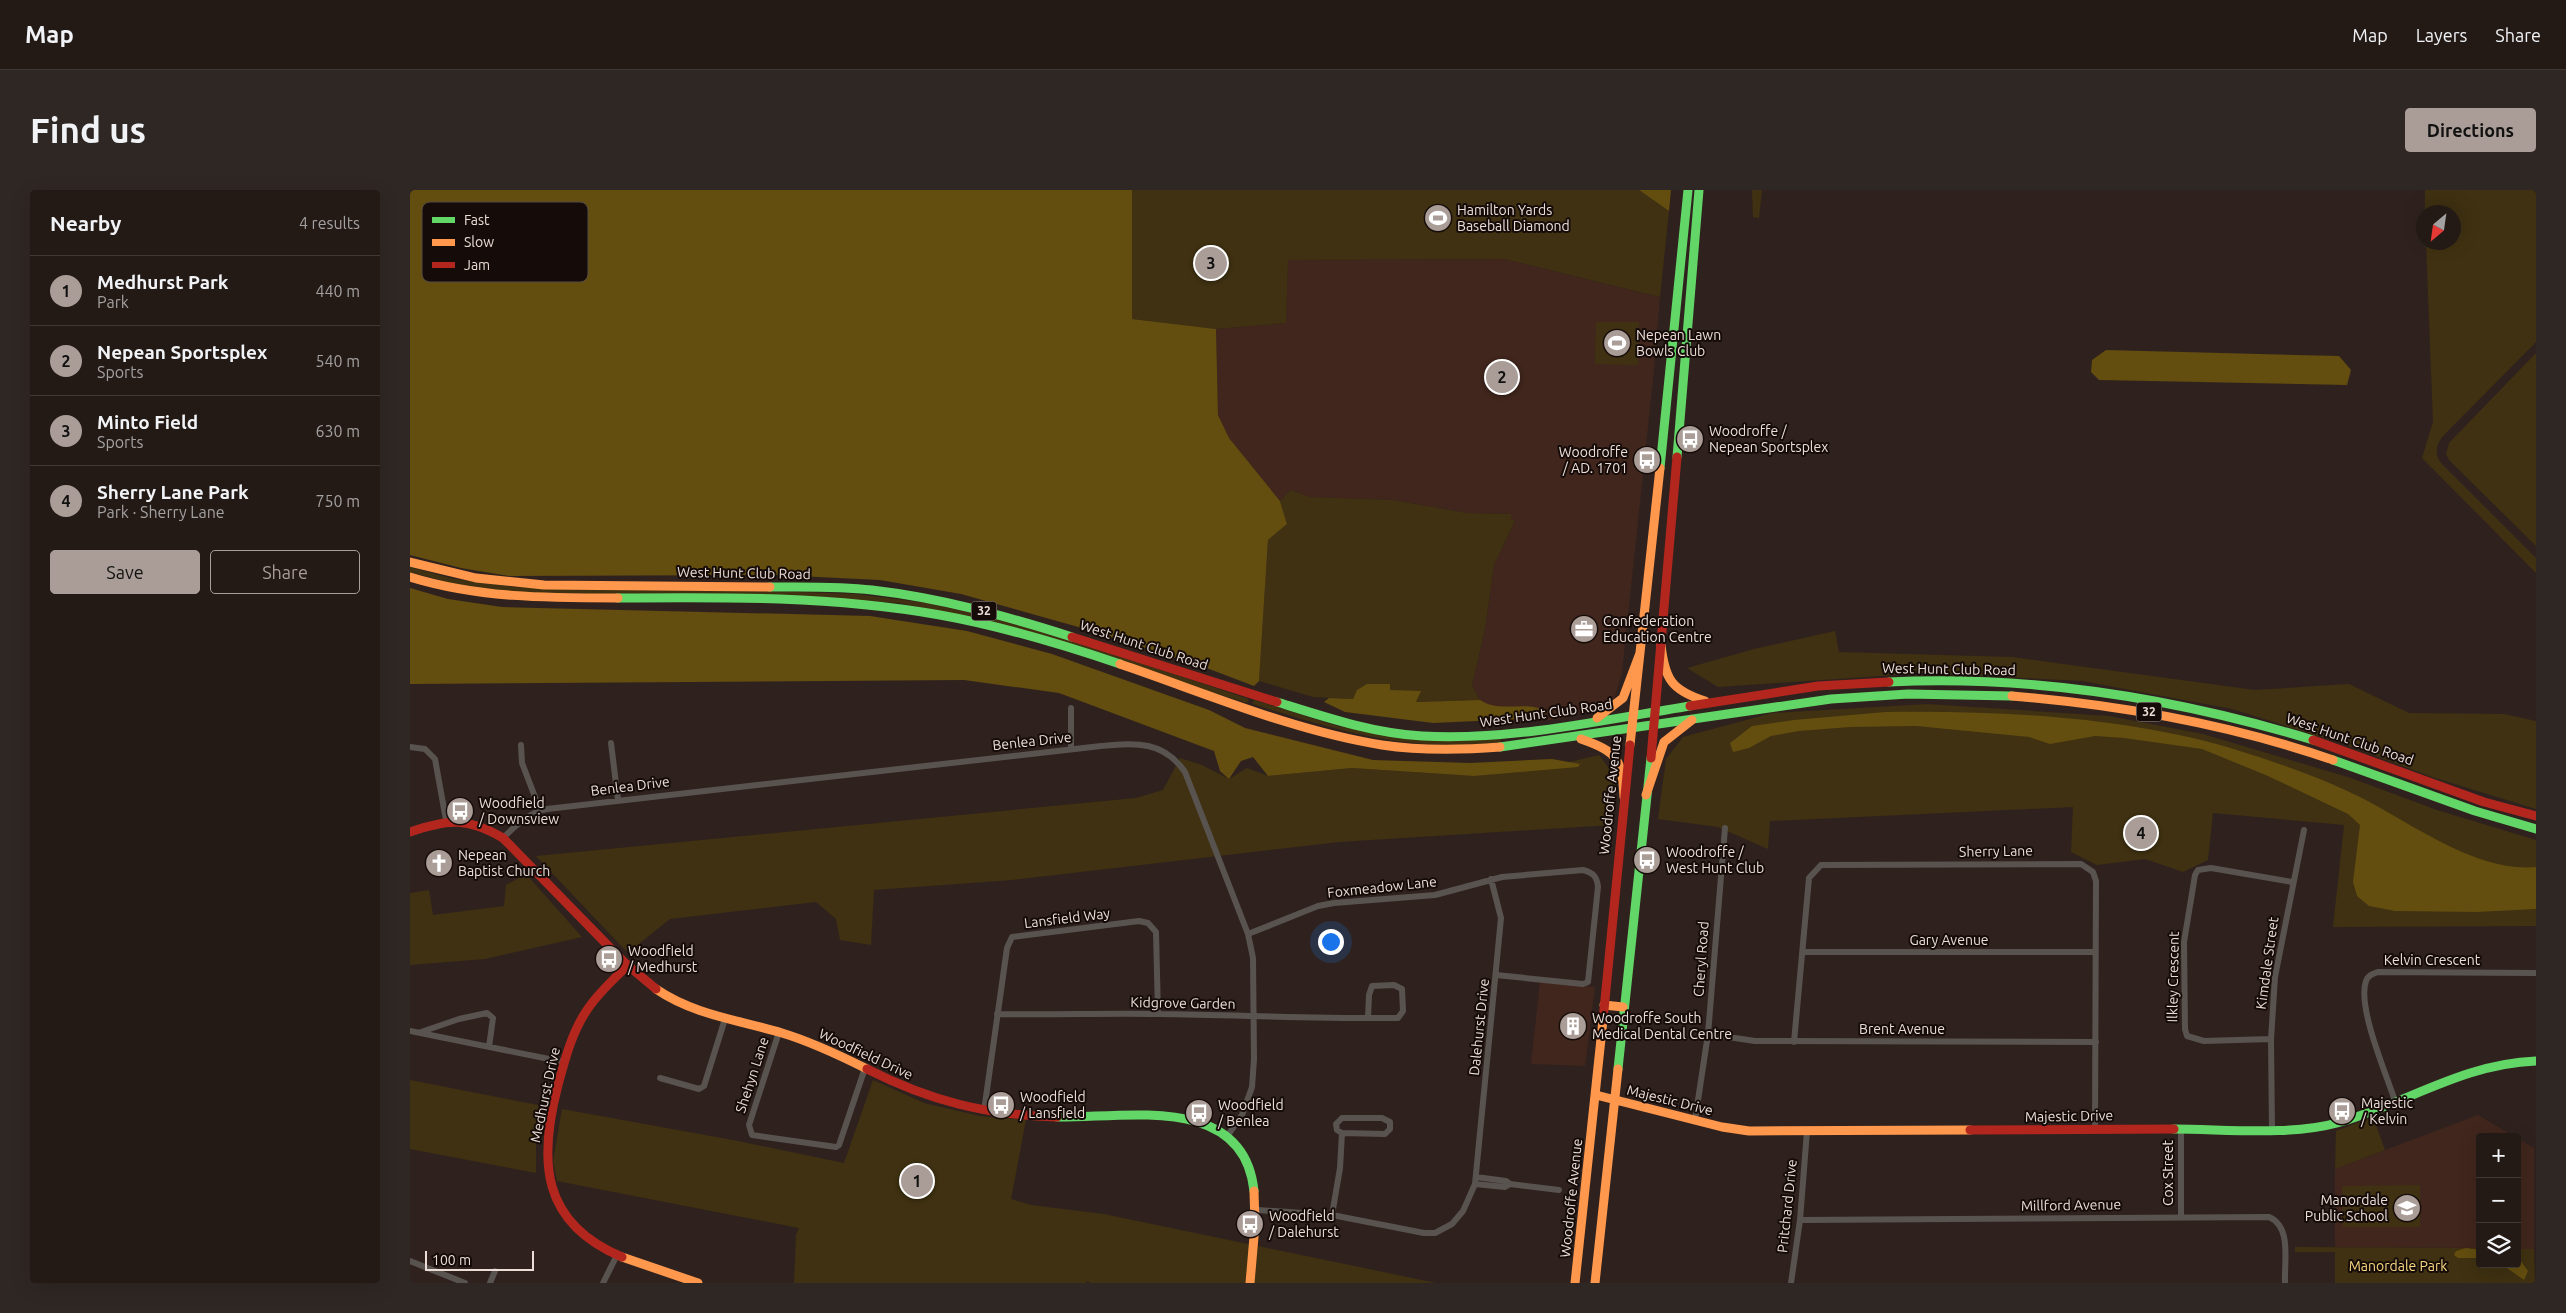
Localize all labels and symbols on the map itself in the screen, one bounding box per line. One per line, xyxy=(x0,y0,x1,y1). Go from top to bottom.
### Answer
legend xyxy=(422,202,588,282)
place label: Hamilton Yards Baseball Diamond xyxy=(1457,202,1570,234)
sports icon: Hamilton Yards Baseball Diamond xyxy=(1423,203,1453,233)
north arrow xyxy=(2416,205,2461,250)
text: Fast xyxy=(464,212,490,228)
text: Slow xyxy=(464,234,494,250)
pin: 3 xyxy=(1195,244,1227,282)
text: Jam xyxy=(464,257,490,273)
place label: Nepean Lawn Bowls Club xyxy=(1636,327,1721,359)
sports icon: Nepean Lawn Bowls Club xyxy=(1602,328,1632,358)
pin: 2 xyxy=(1486,358,1518,396)
place label: Woodroffe / Nepean Sportsplex xyxy=(1709,423,1828,455)
bus stop icon: Woodroffe / Nepean Sportsplex xyxy=(1675,424,1705,454)
place label: Woodroffe / AD. 1701 xyxy=(1559,444,1628,476)
bus stop icon: Woodroffe / AD. 1701 xyxy=(1632,445,1662,475)
street label: West Hunt Club Road xyxy=(677,564,811,582)
road number: 32 xyxy=(972,602,996,621)
place label: Confederation Education Centre xyxy=(1603,613,1712,645)
office icon: Confederation Education Centre xyxy=(1569,614,1599,644)
street label: West Hunt Club Road xyxy=(1078,617,1210,673)
street label: West Hunt Club Road xyxy=(1882,660,2016,678)
street label: West Hunt Club Road xyxy=(1479,696,1613,730)
road number: 32 xyxy=(2136,702,2162,722)
street label: West Hunt Club Road xyxy=(2284,710,2416,768)
street label: Benlea Drive xyxy=(992,729,1072,753)
street label: Woodroffe Avenue xyxy=(1596,735,1624,855)
street label: Benlea Drive xyxy=(590,773,670,799)
place label: Woodfield / Downsview xyxy=(478,795,559,827)
bus stop icon: Woodfield / Downsview xyxy=(445,796,475,826)
pin: 4 xyxy=(2125,814,2157,852)
street label: Sherry Lane xyxy=(1959,842,2033,860)
place label: Woodroffe / West Hunt Club xyxy=(1666,844,1764,876)
bus stop icon: Woodroffe / West Hunt Club xyxy=(1632,845,1662,875)
place label: Nepean Baptist Church xyxy=(458,847,550,879)
church icon: Nepean Baptist Church xyxy=(424,848,454,878)
street label: Foxmeadow Lane xyxy=(1326,873,1438,901)
street label: Lansfield Way xyxy=(1023,905,1111,931)
street label: Kimdale Street xyxy=(2253,915,2281,1010)
street label: Cheryl Road xyxy=(1690,921,1712,997)
your location xyxy=(1318,929,1344,955)
street label: Ilkley Crescent xyxy=(2164,931,2182,1023)
street label: Gary Avenue xyxy=(1909,932,1989,948)
place label: Woodfield / Medhurst xyxy=(627,943,698,975)
bus stop icon: Woodfield / Medhurst xyxy=(594,944,624,974)
street label: Kelvin Crescent xyxy=(2384,952,2481,968)
street label: Dalehurst Drive xyxy=(1466,978,1492,1076)
street label: Kidgrove Garden xyxy=(1130,994,1236,1012)
place label: Woodroffe South Medical Dental Centre xyxy=(1592,1010,1732,1042)
building icon: Woodroffe South Medical Dental Centre xyxy=(1558,1011,1588,1041)
street label: Brent Avenue xyxy=(1859,1021,1945,1037)
street label: Woodfield Drive xyxy=(816,1025,916,1083)
street label: Shehyn Lane xyxy=(732,1035,772,1115)
street label: Medhurst Drive xyxy=(527,1046,563,1144)
street label: Majestic Drive xyxy=(1625,1082,1715,1118)
place label: Woodfield / Lansfield xyxy=(1019,1089,1086,1121)
bus stop icon: Woodfield / Lansfield xyxy=(986,1090,1016,1120)
place label: Majestic / Kelvin xyxy=(2360,1095,2413,1127)
bus stop icon: Majestic / Kelvin xyxy=(2327,1096,2357,1126)
place label: Woodfield / Benlea xyxy=(1217,1097,1284,1129)
bus stop icon: Woodfield / Benlea xyxy=(1184,1098,1214,1128)
street label: Majestic Drive xyxy=(2025,1107,2113,1125)
street label: Woodroffe Avenue xyxy=(1557,1138,1585,1258)
street label: Cox Street xyxy=(2160,1140,2176,1206)
street label: Pritchard Drive xyxy=(1774,1158,1800,1254)
pin: 1 xyxy=(901,1162,933,1200)
place label: Manordale Public School xyxy=(2305,1192,2388,1224)
school or university icon: Manordale Public School xyxy=(2392,1193,2422,1223)
street label: Millford Avenue xyxy=(2021,1196,2121,1214)
place label: Woodfield / Dalehurst xyxy=(1268,1208,1339,1240)
bus stop icon: Woodfield / Dalehurst xyxy=(1235,1209,1265,1239)
scale bar xyxy=(425,1248,534,1271)
park label: Manordale Park xyxy=(2349,1258,2447,1274)

